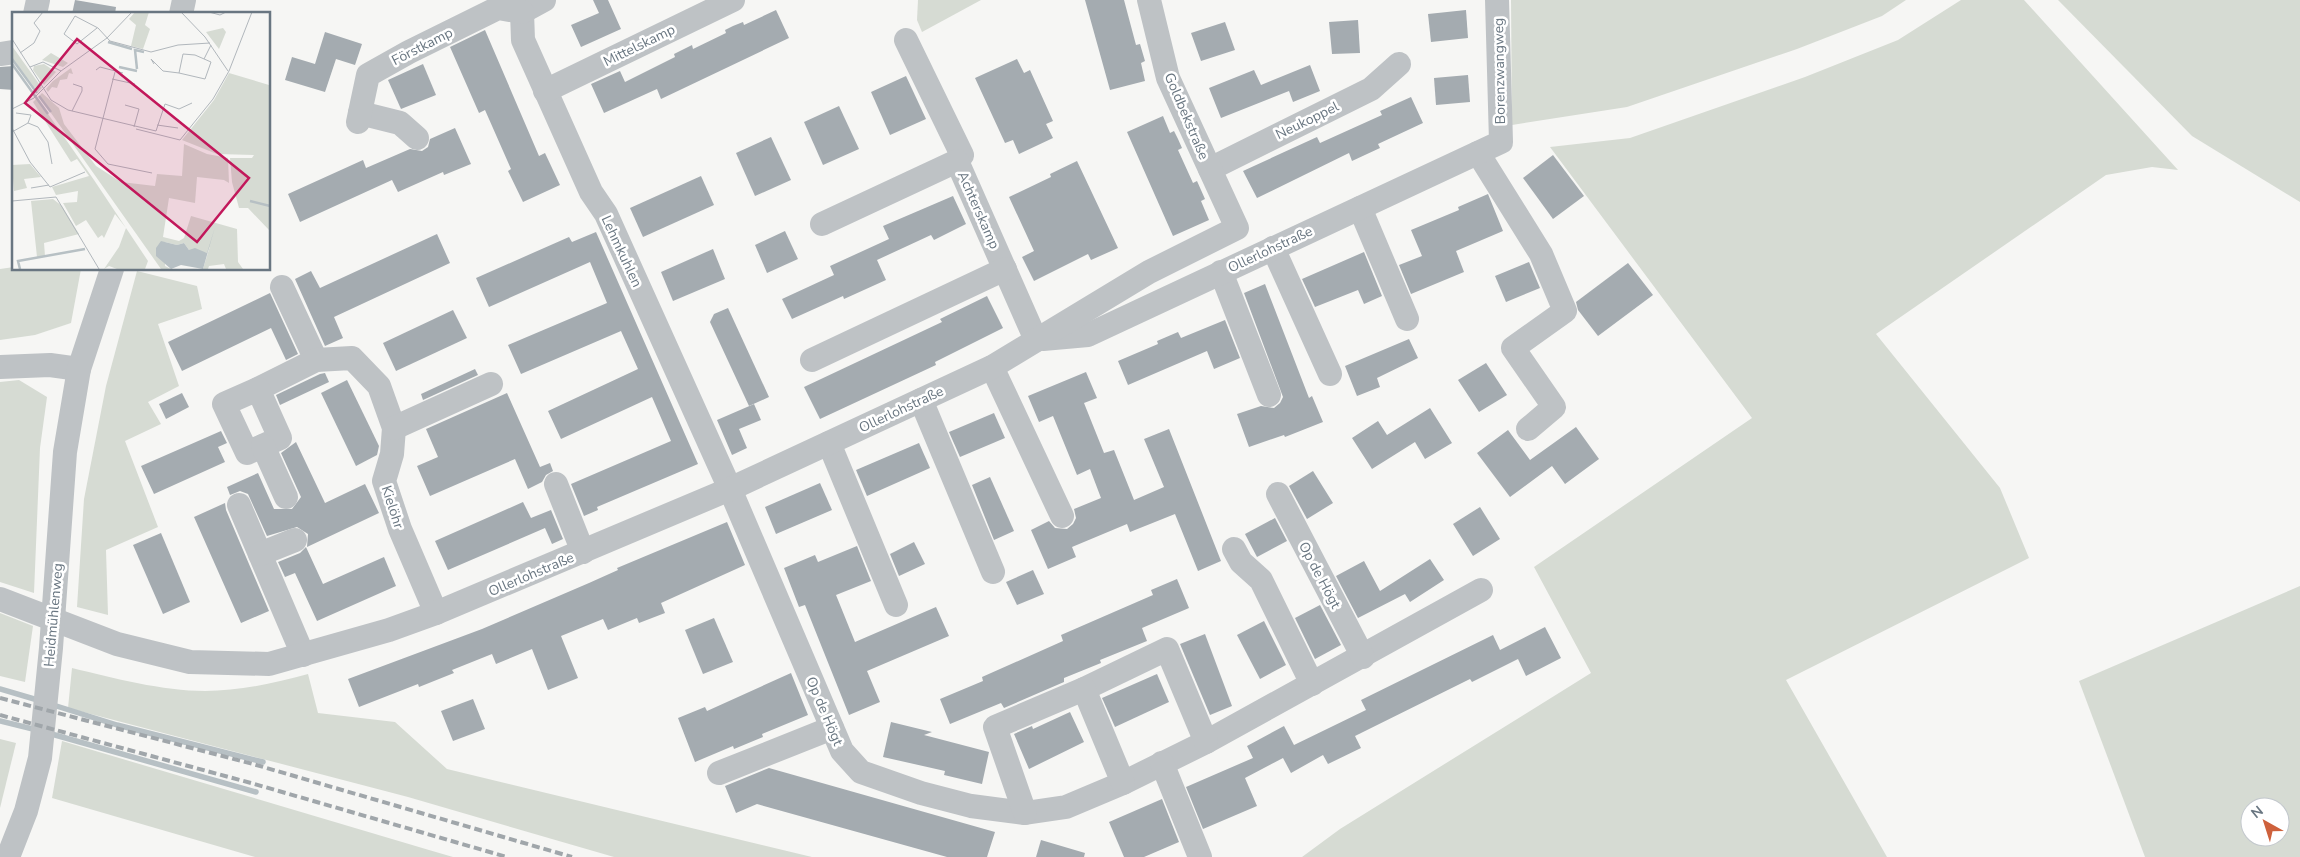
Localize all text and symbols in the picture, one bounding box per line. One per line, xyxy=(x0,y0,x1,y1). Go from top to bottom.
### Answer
inset map xyxy=(12,12,270,270)
street label: Borenzwangweg xyxy=(1489,18,1510,124)
street label: Mittelskamp xyxy=(600,20,678,71)
street label: Förstkamp xyxy=(388,23,456,70)
street label: Goldbekstraße xyxy=(1160,70,1213,163)
street label: Neukoppel xyxy=(1272,97,1343,144)
street label: Achterskamp xyxy=(953,168,1004,252)
street label: Lehmkuhlen xyxy=(597,212,646,290)
street label: Ollerlohstraße xyxy=(1225,222,1316,277)
street label: Ollerlohstraße xyxy=(856,382,947,437)
street label: Kielöhr xyxy=(377,483,408,531)
street label: Op de Högt xyxy=(1294,538,1345,612)
street label: Ollerlohstraße xyxy=(485,548,577,601)
street label: Heidmühlenweg xyxy=(40,562,67,668)
street label: Op de Högt xyxy=(801,674,848,749)
north arrow xyxy=(2240,797,2290,847)
text: N xyxy=(2247,802,2267,823)

